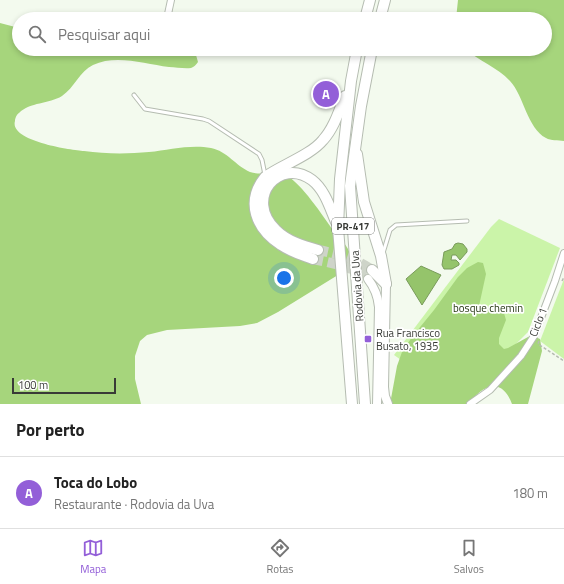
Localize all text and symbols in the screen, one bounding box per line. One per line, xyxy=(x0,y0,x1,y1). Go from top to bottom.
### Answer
search box xyxy=(12,12,552,56)
icon: search xyxy=(26,23,48,45)
text: Pesquisar aqui xyxy=(58,23,150,46)
pin: A xyxy=(313,79,339,109)
road number: PR-417 xyxy=(332,218,374,234)
street label: Rodovia da Uva xyxy=(347,249,367,322)
your location xyxy=(274,268,294,288)
park label: bosque chemin xyxy=(453,300,523,316)
street label: Ciclo 1 xyxy=(525,305,551,339)
place label: Rua Francisco Busato, 1935 xyxy=(376,325,440,354)
marker: Rua Francisco Busato, 1935 xyxy=(363,334,373,344)
scale bar xyxy=(12,376,116,395)
text: 100 m xyxy=(18,377,48,393)
text: Por perto xyxy=(16,417,85,443)
text: Toca do Lobo xyxy=(54,471,137,494)
text: A xyxy=(25,483,33,503)
text: 180 m xyxy=(512,483,548,503)
text: Restaurante · Rodovia da Uva xyxy=(54,494,214,514)
tab: Mapa xyxy=(80,537,106,577)
tab: Rotas xyxy=(266,537,293,577)
tab: Salvos xyxy=(454,537,484,577)

